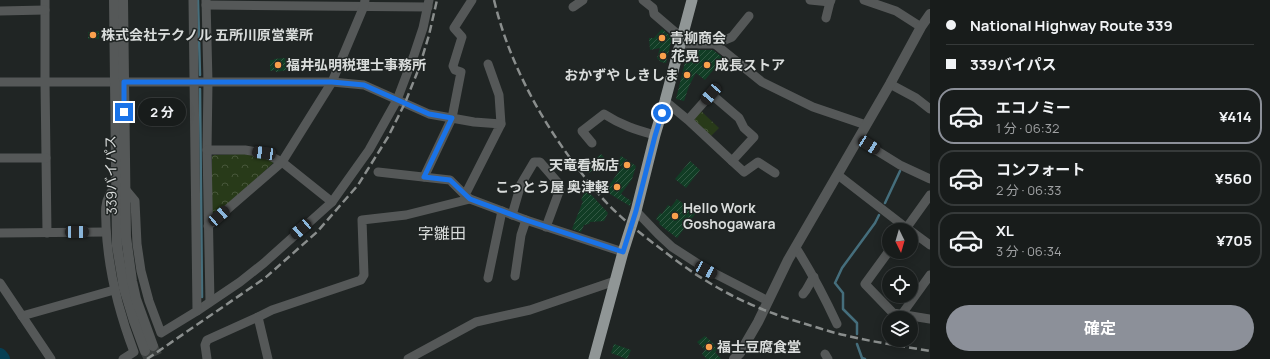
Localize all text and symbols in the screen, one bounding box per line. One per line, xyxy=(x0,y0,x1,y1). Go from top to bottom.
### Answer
text: National Highway Route 339 xyxy=(970,15,1173,36)
place label: 株式会社テクノル 五所川原営業所 xyxy=(101,25,313,44)
place label: 青柳商会 xyxy=(670,28,726,47)
marker: 株式会社テクノル 五所川原営業所 xyxy=(88,30,98,40)
marker: 青柳商会 xyxy=(657,33,667,43)
place label: 花晃 xyxy=(671,46,699,65)
marker: 花晃 xyxy=(658,51,668,61)
text: 339バイパス xyxy=(970,54,1056,75)
place label: 福井弘明税理士事務所 xyxy=(286,55,426,74)
place label: 成長ストア xyxy=(715,55,785,74)
marker: 福井弘明税理士事務所 xyxy=(273,60,283,70)
marker: 成長ストア xyxy=(702,60,712,70)
place label: おかずや しきしま xyxy=(564,65,679,84)
marker: おかずや しきしま xyxy=(682,70,692,80)
car xyxy=(699,81,723,107)
text: エコノミー xyxy=(996,97,1071,118)
callout: 2 分 xyxy=(138,98,186,126)
icon: car xyxy=(948,98,984,134)
route end xyxy=(115,103,133,121)
text: 2 分 xyxy=(150,103,174,121)
route start xyxy=(653,104,671,122)
text: ¥414 xyxy=(1219,106,1252,127)
text: 1 分 · 06:32 xyxy=(996,119,1059,137)
car xyxy=(856,133,882,157)
street label: 339バイパス xyxy=(100,135,121,215)
car xyxy=(251,145,277,161)
place label: 天竜看板店 xyxy=(549,155,619,174)
text: コンフォート xyxy=(996,159,1086,180)
marker: 天竜看板店 xyxy=(622,160,632,170)
icon: car xyxy=(948,160,984,196)
text: ¥560 xyxy=(1215,168,1252,189)
place label: こっとう屋 奥津軽 xyxy=(495,177,609,196)
text: 2 分 · 06:33 xyxy=(996,181,1061,199)
marker: こっとう屋 奥津軽 xyxy=(612,182,622,192)
place label: Hello Work Goshogawara xyxy=(683,198,775,233)
car xyxy=(206,204,232,228)
marker: Hello Work Goshogawara xyxy=(670,211,680,221)
car xyxy=(288,217,314,241)
text: XL xyxy=(996,220,1014,241)
district label: 字雛田 xyxy=(418,222,466,244)
icon: car xyxy=(948,222,984,258)
north arrow xyxy=(882,223,918,259)
map controls xyxy=(882,223,918,347)
car xyxy=(65,226,89,238)
text: ¥705 xyxy=(1216,230,1252,251)
text: 3 分 · 06:34 xyxy=(996,242,1062,260)
car xyxy=(693,259,719,281)
button: locate xyxy=(882,267,918,303)
button: 確定 xyxy=(946,305,1254,351)
button: layers xyxy=(882,311,918,347)
place label: 福士豆腐食堂 xyxy=(717,337,801,356)
marker: 福士豆腐食堂 xyxy=(704,342,714,352)

